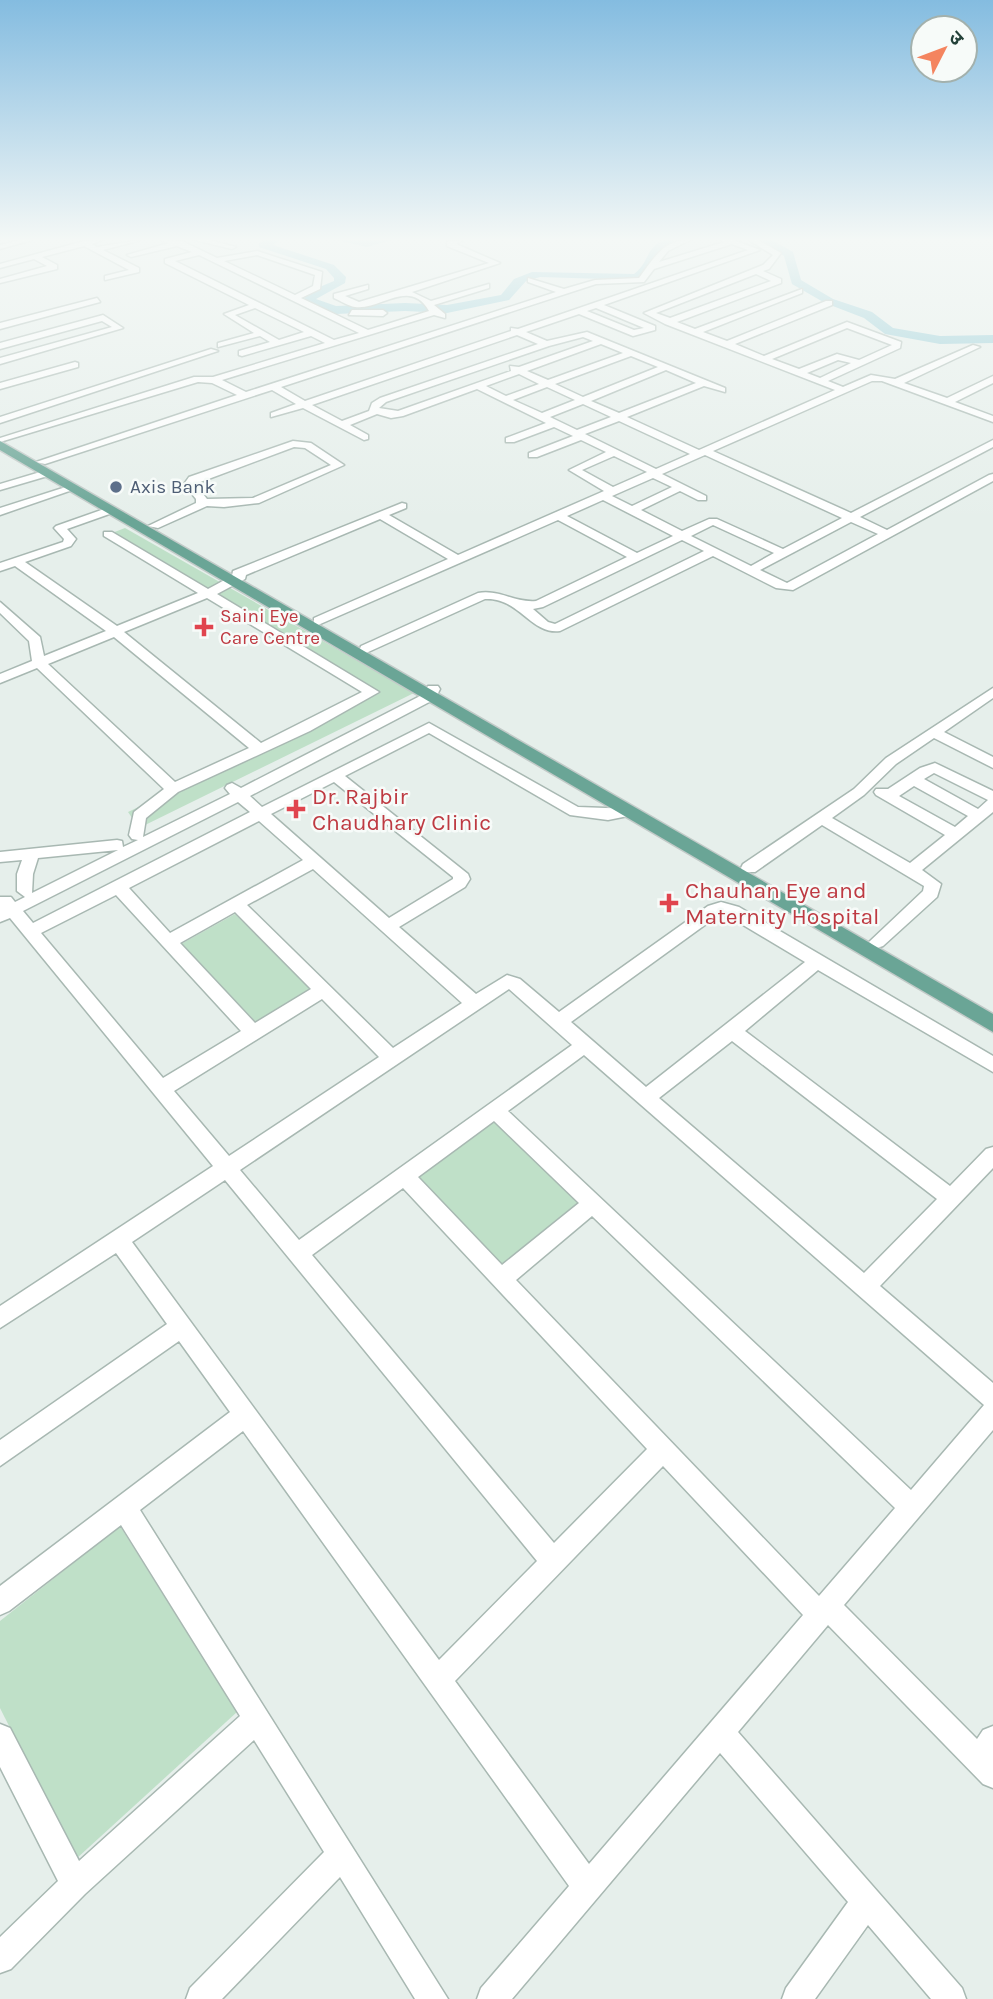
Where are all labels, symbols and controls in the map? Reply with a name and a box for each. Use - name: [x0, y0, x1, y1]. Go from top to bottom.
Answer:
- north arrow: [909, 14, 979, 84]
- text: उ: [944, 27, 968, 50]
- place label: Axis Bank: [130, 476, 216, 498]
- marker: Axis Bank: [108, 479, 124, 495]
- place label: Saini Eye Care Centre: [220, 605, 320, 649]
- marker: Saini Eye Care Centre: [194, 617, 214, 637]
- place label: Dr. Rajbir Chaudhary Clinic: [312, 783, 491, 836]
- marker: Dr. Rajbir Chaudhary Clinic: [286, 799, 306, 819]
- place label: Chauhan Eye and Maternity Hospital: [685, 877, 880, 930]
- marker: Chauhan Eye and Maternity Hospital: [659, 893, 679, 913]

